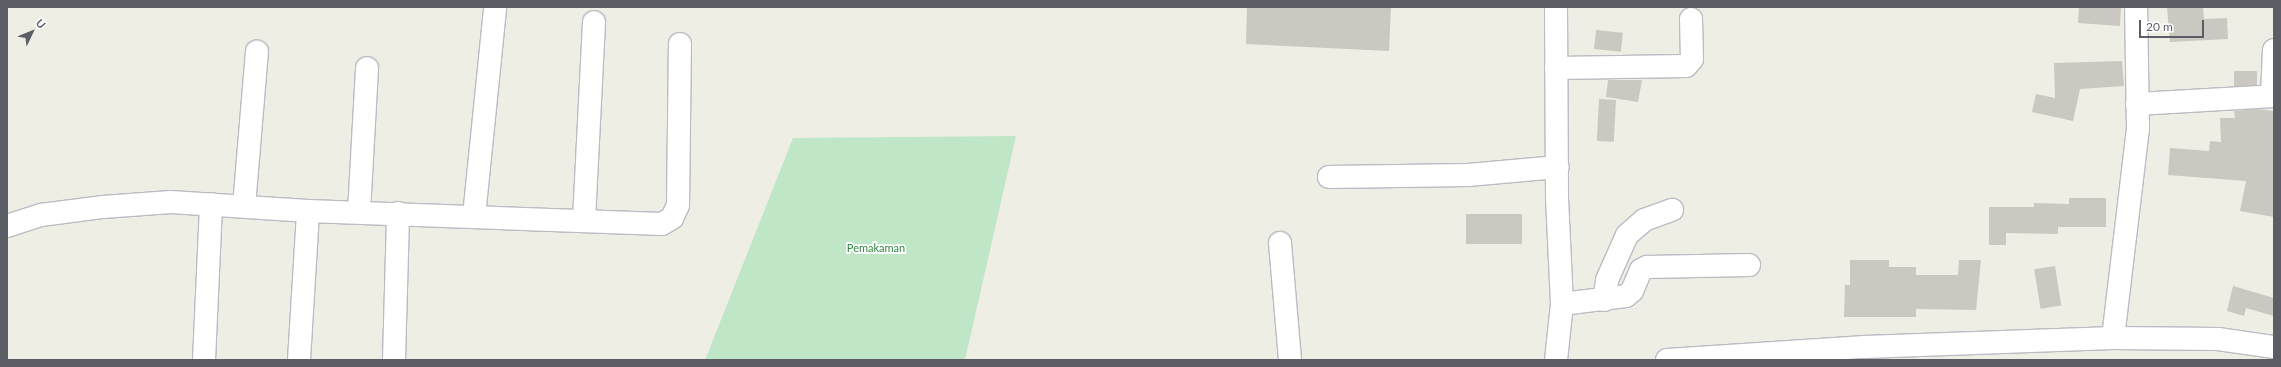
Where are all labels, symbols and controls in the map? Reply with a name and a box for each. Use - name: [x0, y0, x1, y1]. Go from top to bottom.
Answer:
- north arrow: [12, 12, 52, 52]
- scale bar: [2141, 12, 2206, 38]
- text: U: [34, 16, 49, 31]
- text: 20 m: [2146, 19, 2173, 34]
- park label: Pemakaman: [847, 241, 905, 255]

